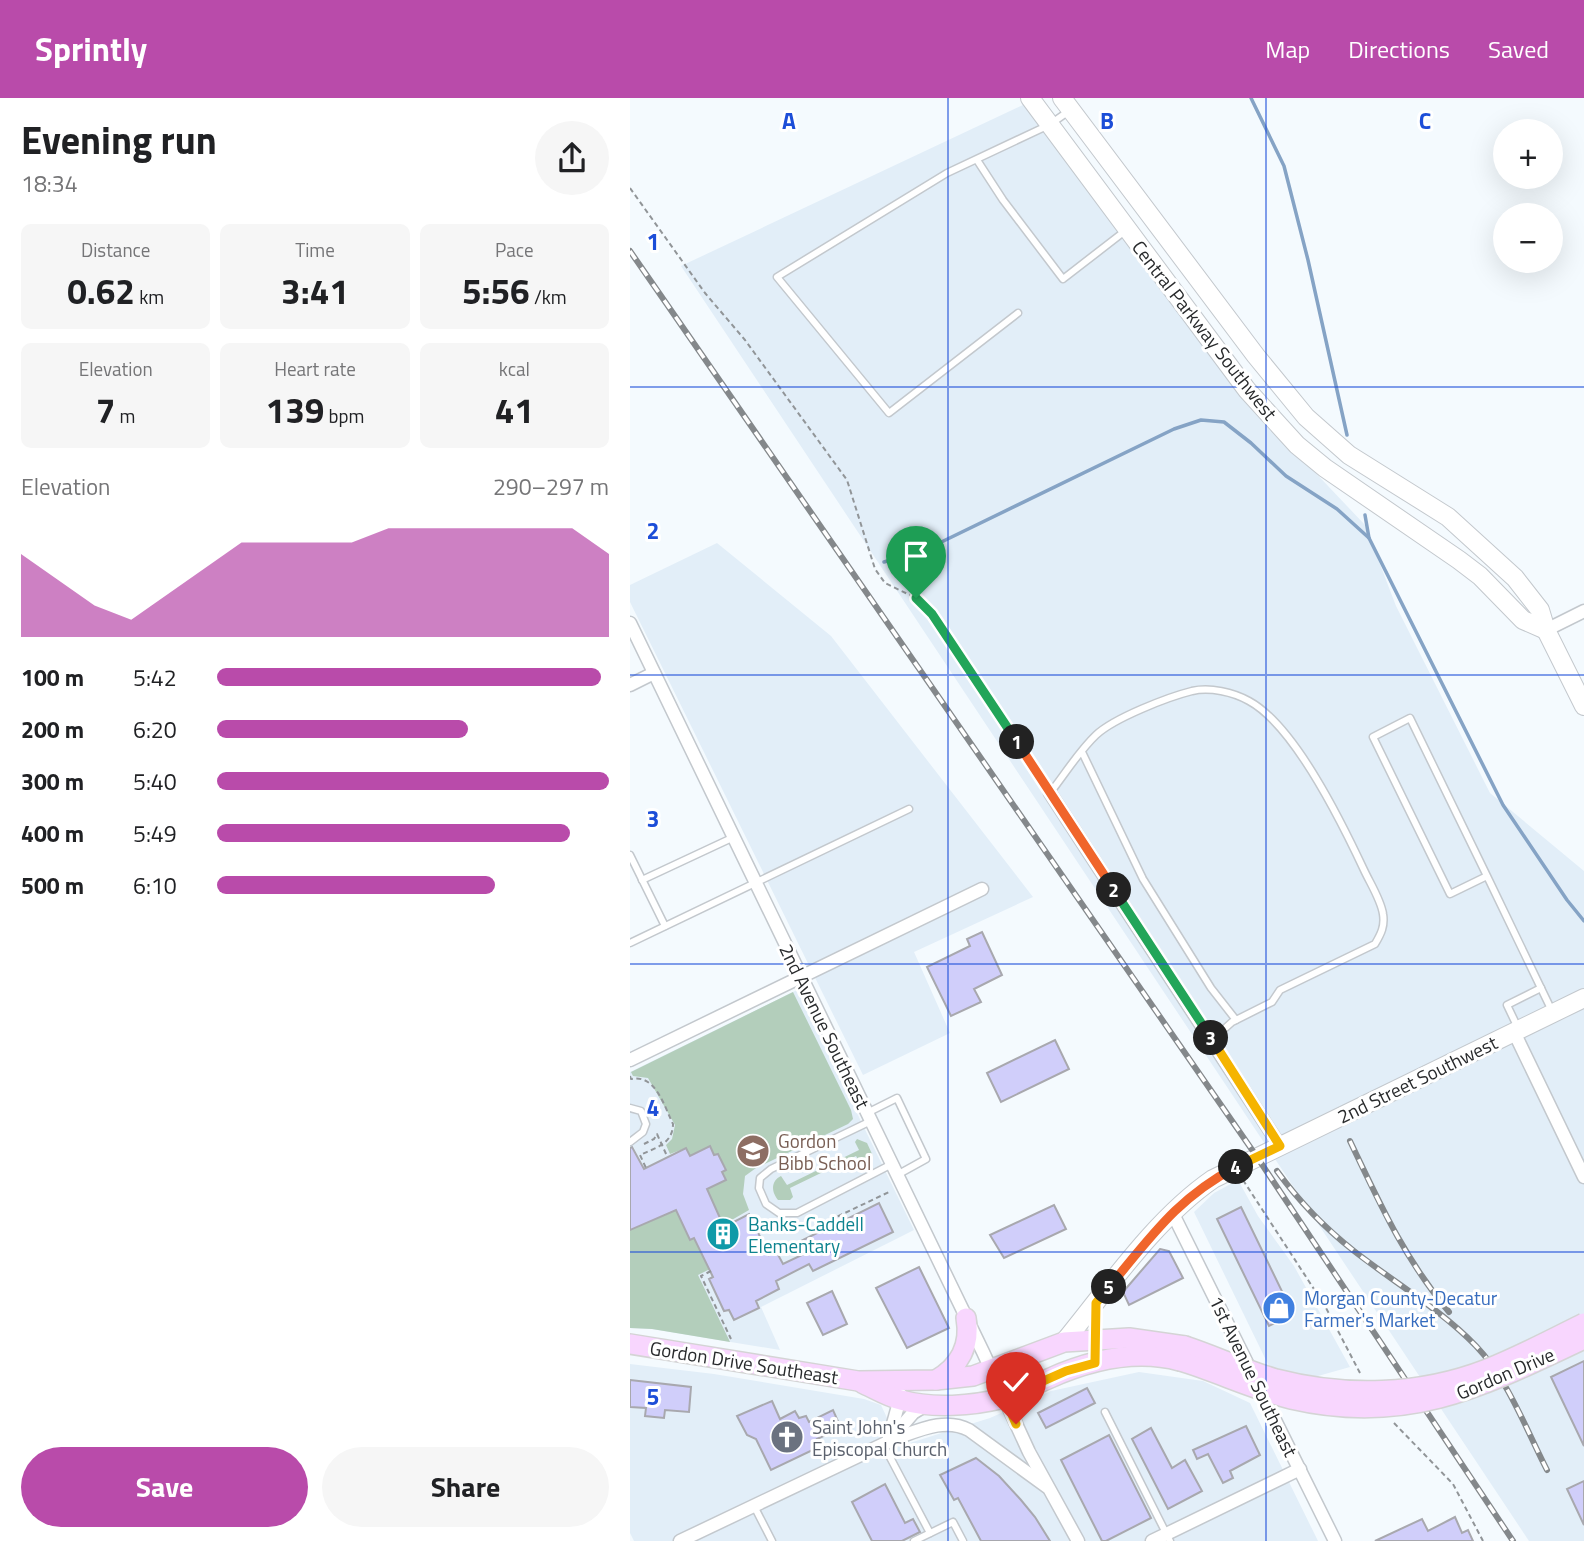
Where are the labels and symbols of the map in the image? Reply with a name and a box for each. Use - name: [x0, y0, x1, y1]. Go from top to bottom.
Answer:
- text: A: [782, 103, 796, 138]
- text: B: [1100, 103, 1114, 138]
- text: C: [1419, 103, 1431, 138]
- text: 1: [647, 224, 659, 259]
- street label: Central Parkway Southwest: [1125, 234, 1285, 426]
- text: 2: [647, 513, 659, 548]
- pin: [886, 526, 946, 598]
- pin: 1: [1000, 724, 1034, 760]
- text: 3: [647, 801, 659, 836]
- pin: 2: [1096, 872, 1132, 908]
- street label: 2nd Avenue Southeast: [772, 938, 878, 1114]
- pin: 3: [1194, 1020, 1228, 1056]
- street label: 2nd Street Southwest: [1332, 1027, 1502, 1130]
- text: 4: [647, 1090, 659, 1125]
- place label: Gordon Bibb School: [778, 1126, 871, 1177]
- school or university icon: Gordon Bibb School: [734, 1132, 772, 1170]
- pin: 4: [1218, 1150, 1254, 1184]
- place label: Banks-Caddell Elementary: [748, 1209, 864, 1260]
- building icon: Banks-Caddell Elementary: [704, 1215, 742, 1253]
- pin: 5: [1092, 1270, 1126, 1304]
- place label: Morgan County-Decatur Farmer's Market: [1304, 1283, 1498, 1334]
- shop icon: Morgan County-Decatur Farmer's Market: [1260, 1289, 1298, 1327]
- street label: 1st Avenue Southeast: [1202, 1291, 1306, 1462]
- street label: Gordon Drive Southeast: [648, 1333, 841, 1391]
- street label: Gordon Drive: [1451, 1339, 1559, 1407]
- pin: [986, 1352, 1046, 1424]
- text: 5: [647, 1379, 659, 1414]
- place label: Saint John's Episcopal Church: [812, 1412, 947, 1463]
- church icon: Saint John's Episcopal Church: [768, 1418, 806, 1456]

